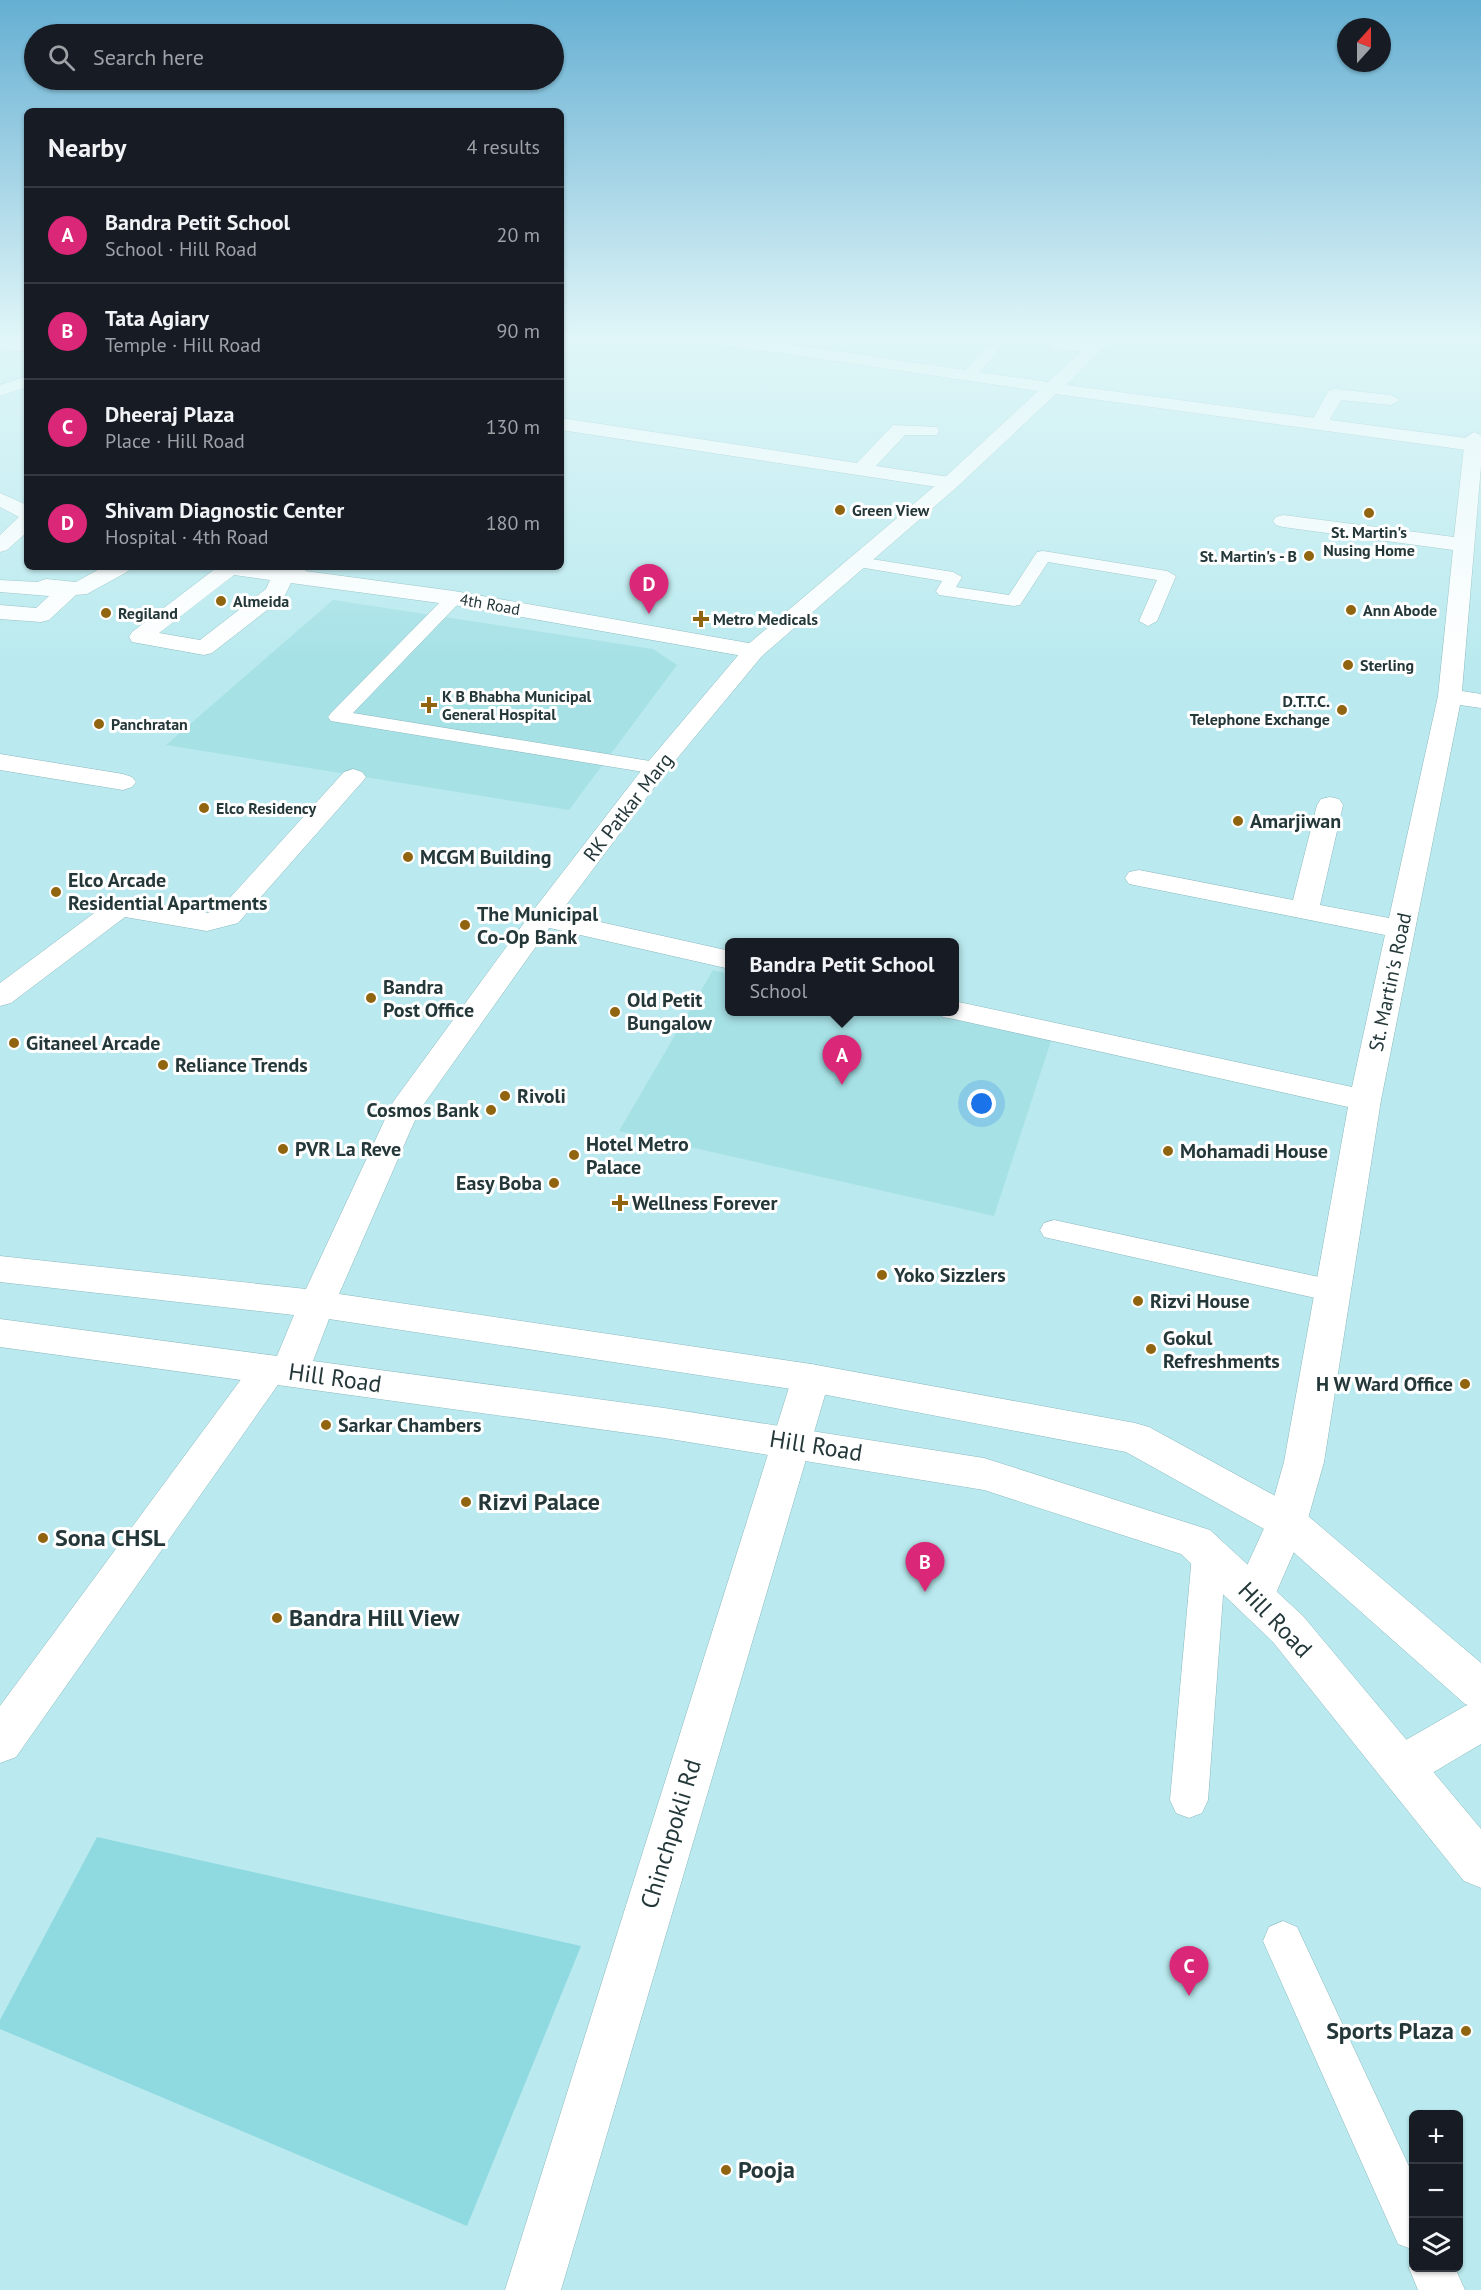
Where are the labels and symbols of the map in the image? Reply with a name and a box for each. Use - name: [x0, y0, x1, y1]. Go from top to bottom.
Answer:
- north arrow: [1337, 18, 1391, 72]
- place label: Green View: [852, 500, 930, 520]
- marker: Green View: [833, 503, 847, 517]
- marker: St. Martin's Nusing Home: [1362, 506, 1376, 520]
- place label: St. Martin's Nusing Home: [1323, 522, 1415, 560]
- place label: St. Martin's - B: [1200, 546, 1297, 566]
- marker: St. Martin's - B: [1302, 549, 1316, 563]
- pin: D: [630, 564, 668, 614]
- street label: 4th Road: [458, 589, 522, 619]
- place label: Almeida: [233, 591, 289, 611]
- marker: Almeida: [214, 594, 228, 608]
- place label: Ann Abode: [1363, 600, 1437, 620]
- place label: Regiland: [118, 603, 178, 623]
- marker: Ann Abode: [1344, 603, 1358, 617]
- marker: Regiland: [99, 606, 113, 620]
- place label: Metro Medicals: [713, 609, 818, 629]
- marker: Metro Medicals: [694, 612, 708, 626]
- place label: Sterling: [1360, 655, 1414, 675]
- marker: Sterling: [1341, 658, 1355, 672]
- place label: K B Bhabha Municipal General Hospital: [442, 686, 592, 724]
- place label: D.T.T.C. Telephone Exchange: [1190, 691, 1330, 729]
- marker: K B Bhabha Municipal General Hospital: [420, 696, 438, 714]
- marker: D.T.T.C. Telephone Exchange: [1335, 703, 1349, 717]
- place label: Panchratan: [111, 714, 188, 734]
- marker: Panchratan: [92, 717, 106, 731]
- street label: RK Patkar Marg: [577, 747, 679, 867]
- place label: Elco Residency: [216, 798, 317, 818]
- marker: Elco Residency: [197, 801, 211, 815]
- place label: Amarjiwan: [1250, 808, 1341, 834]
- marker: Amarjiwan: [1231, 814, 1245, 828]
- place label: MCGM Building: [420, 844, 551, 870]
- marker: MCGM Building: [401, 850, 415, 864]
- place label: Elco Arcade Residential Apartments: [68, 867, 267, 916]
- marker: Elco Arcade Residential Apartments: [49, 885, 63, 899]
- place label: The Municipal Co-Op Bank: [477, 901, 598, 950]
- street label: St. Martin's Road: [1363, 910, 1417, 1054]
- marker: The Municipal Co-Op Bank: [458, 918, 472, 932]
- place label: Bandra Post Office: [383, 974, 474, 1023]
- place label: Old Petit Bungalow: [627, 987, 713, 1036]
- marker: Bandra Post Office: [364, 991, 378, 1005]
- marker: Old Petit Bungalow: [608, 1005, 622, 1019]
- place label: Gitaneel Arcade: [26, 1030, 160, 1056]
- marker: Gitaneel Arcade: [7, 1036, 21, 1050]
- pin: A: [822, 1036, 862, 1085]
- place label: Reliance Trends: [175, 1052, 308, 1078]
- marker: Reliance Trends: [156, 1058, 170, 1072]
- place label: Rivoli: [517, 1083, 566, 1109]
- marker: Rivoli: [498, 1089, 512, 1103]
- your location: [967, 1089, 996, 1118]
- place label: Cosmos Bank: [367, 1097, 479, 1123]
- marker: Cosmos Bank: [484, 1103, 498, 1117]
- place label: Hotel Metro Palace: [586, 1131, 689, 1180]
- place label: PVR La Reve: [295, 1136, 401, 1162]
- place label: Mohamadi House: [1180, 1138, 1328, 1164]
- marker: PVR La Reve: [276, 1142, 290, 1156]
- marker: Mohamadi House: [1161, 1144, 1175, 1158]
- marker: Hotel Metro Palace: [567, 1148, 581, 1162]
- place label: Easy Boba: [456, 1170, 542, 1196]
- marker: Easy Boba: [547, 1176, 561, 1190]
- place label: Wellness Forever: [632, 1190, 777, 1216]
- marker: Wellness Forever: [613, 1196, 627, 1210]
- place label: Yoko Sizzlers: [893, 1262, 1006, 1288]
- marker: Yoko Sizzlers: [875, 1268, 889, 1282]
- place label: Rizvi House: [1150, 1288, 1250, 1314]
- marker: Rizvi House: [1131, 1294, 1145, 1308]
- place label: Gokul Refreshments: [1163, 1325, 1280, 1374]
- marker: Gokul Refreshments: [1144, 1342, 1158, 1356]
- street label: Hill Road: [286, 1356, 384, 1399]
- place label: H W Ward Office: [1316, 1371, 1453, 1397]
- marker: H W Ward Office: [1458, 1377, 1472, 1391]
- place label: Sarkar Chambers: [338, 1412, 482, 1438]
- marker: Sarkar Chambers: [319, 1418, 333, 1432]
- street label: Hill Road: [767, 1423, 865, 1468]
- place label: Rizvi Palace: [478, 1486, 600, 1517]
- marker: Rizvi Palace: [459, 1495, 473, 1509]
- place label: Sona CHSL: [55, 1522, 166, 1553]
- marker: Sona CHSL: [36, 1531, 50, 1545]
- pin: B: [906, 1542, 944, 1592]
- street label: Hill Road: [1232, 1575, 1319, 1664]
- place label: Bandra Hill View: [289, 1602, 460, 1633]
- marker: Bandra Hill View: [270, 1611, 284, 1625]
- street label: Chinchpokli Rd: [633, 1755, 708, 1912]
- pin: C: [1170, 1946, 1208, 1996]
- place label: Sports Plaza: [1326, 2015, 1454, 2046]
- marker: Sports Plaza: [1459, 2024, 1473, 2038]
- place label: Pooja: [738, 2154, 795, 2185]
- marker: Pooja: [719, 2163, 733, 2177]

